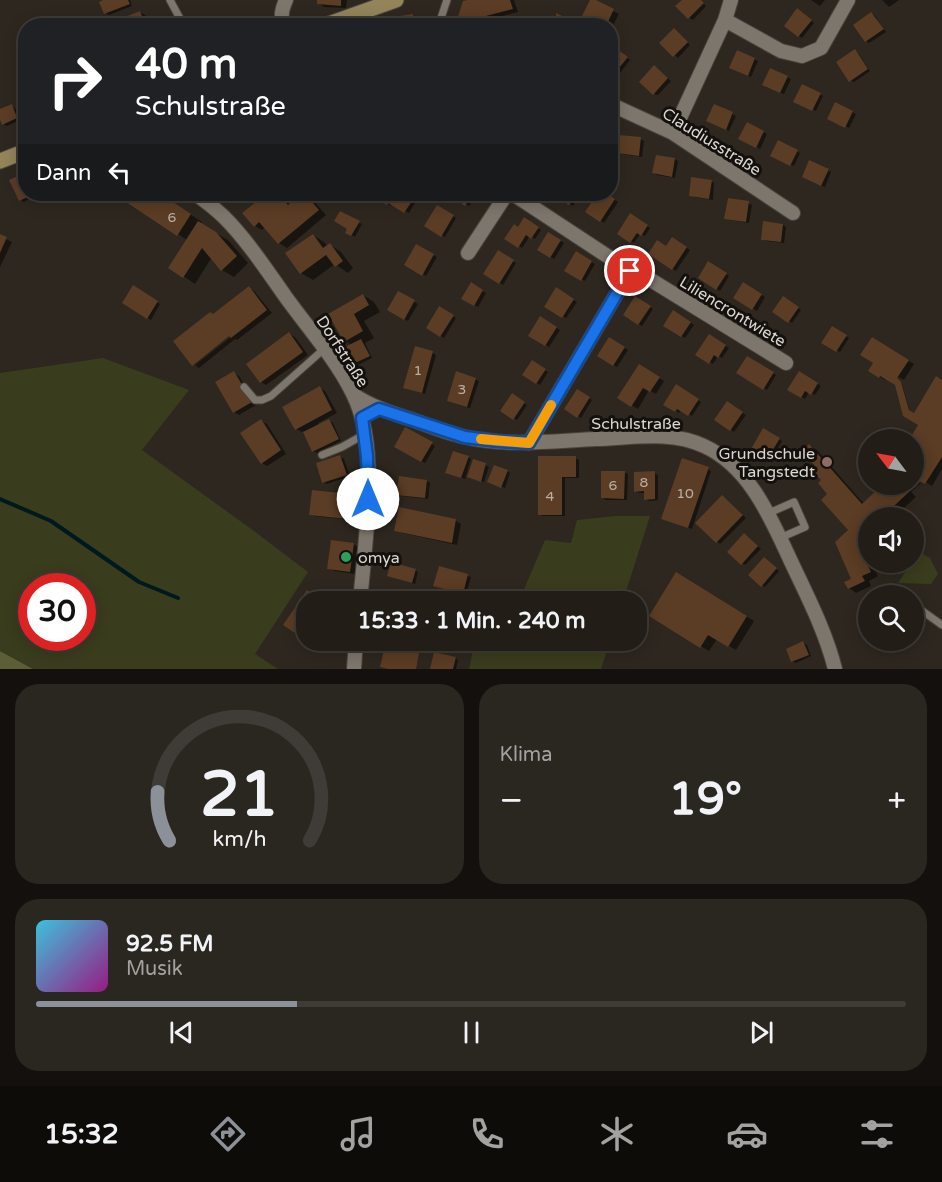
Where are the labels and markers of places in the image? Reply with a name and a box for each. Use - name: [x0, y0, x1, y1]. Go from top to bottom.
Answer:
- pin: [604, 245, 655, 296]
- place label: Grundschule Tangstedt: [719, 444, 815, 482]
- marker: Grundschule Tangstedt: [820, 455, 834, 469]
- place label: omya: [358, 548, 400, 568]
- marker: omya: [339, 550, 353, 564]

